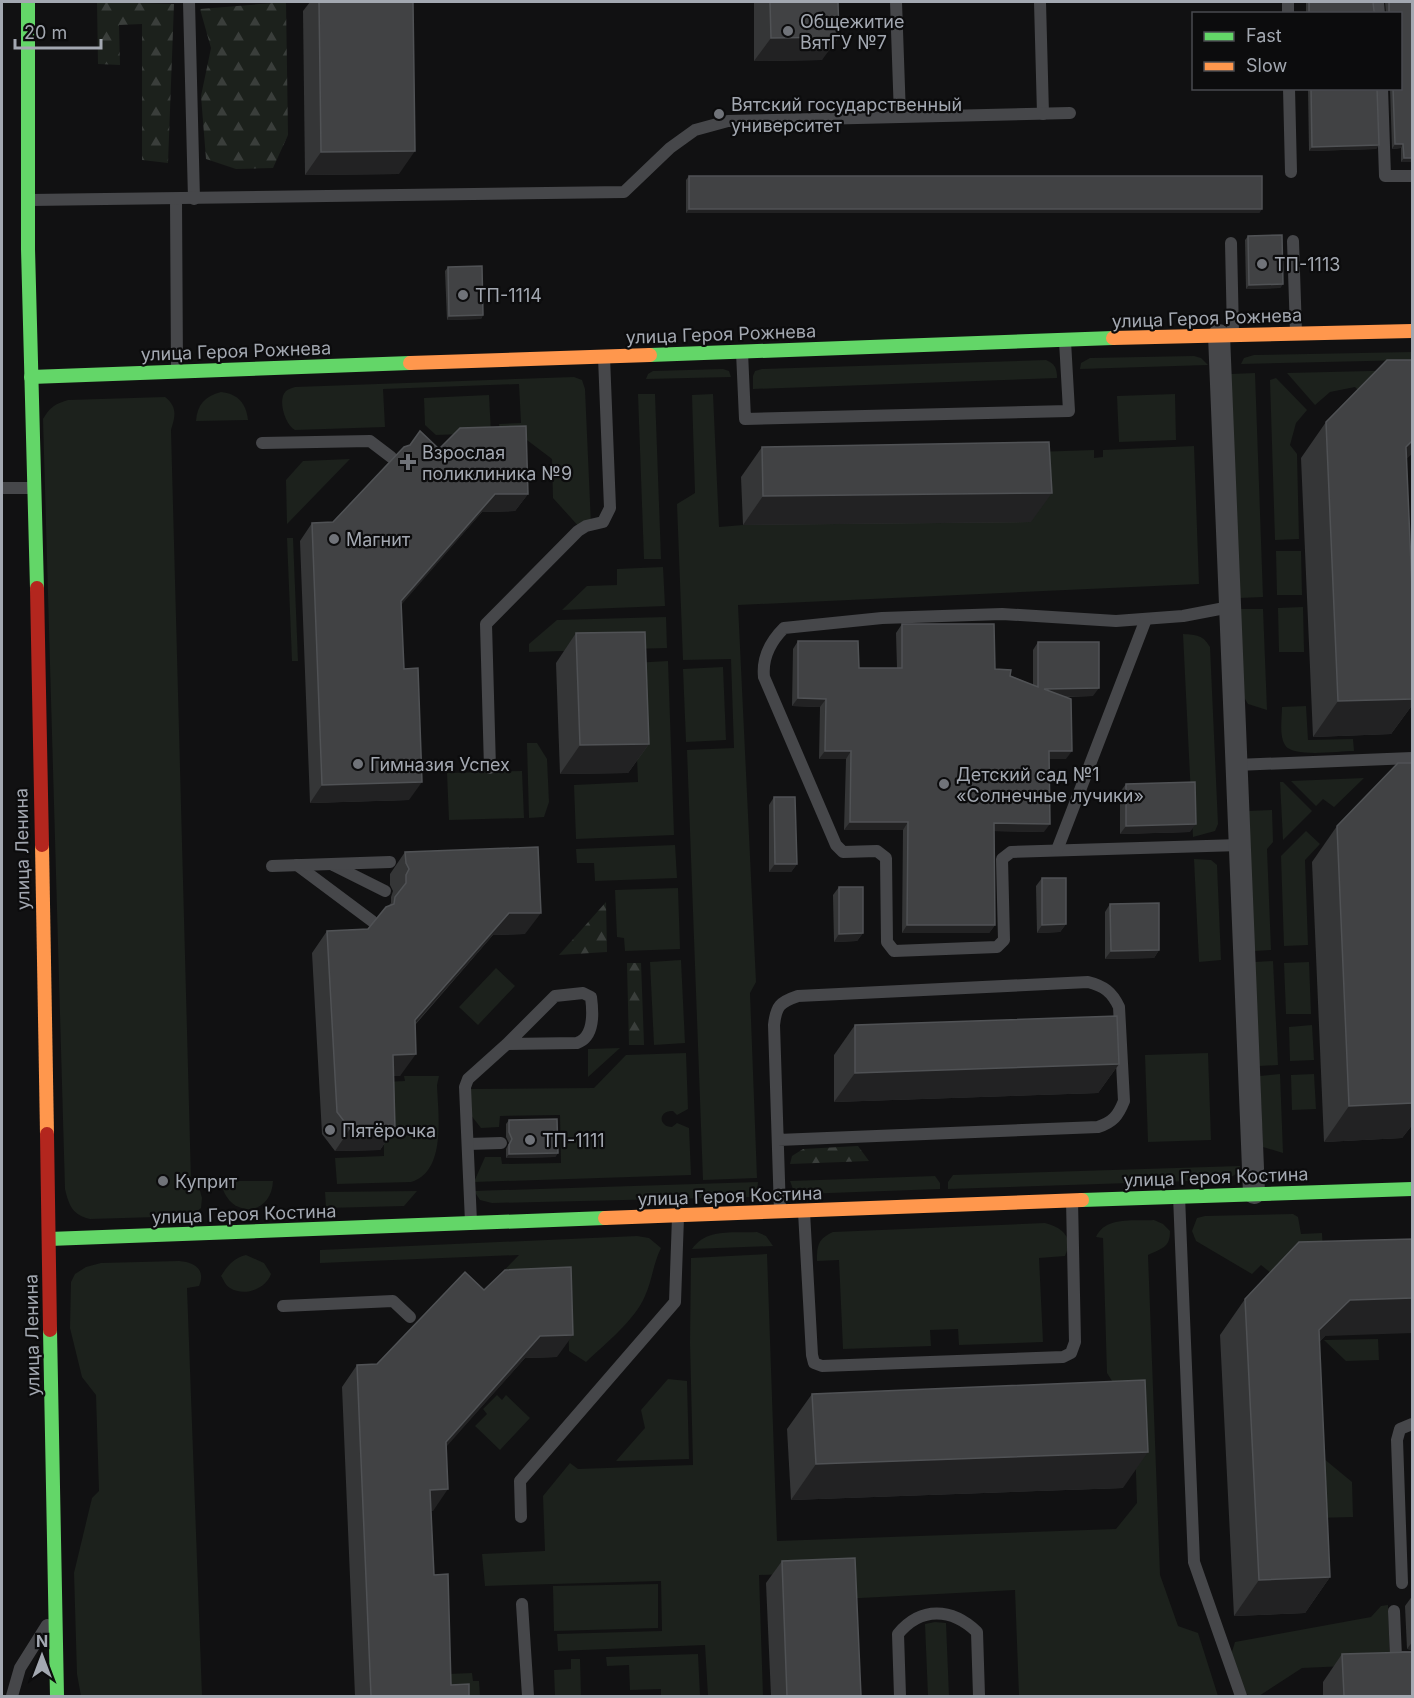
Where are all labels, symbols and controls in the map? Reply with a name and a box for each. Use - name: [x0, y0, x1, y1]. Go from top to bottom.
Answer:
- place label: Общежитие ВятГУ №7: [800, 11, 904, 53]
- scale bar: [15, 12, 100, 50]
- legend: [1192, 12, 1402, 90]
- text: 20 m: [24, 22, 67, 43]
- marker: Общежитие ВятГУ №7: [781, 24, 795, 38]
- text: Fast: [1246, 25, 1282, 46]
- text: Slow: [1246, 55, 1287, 76]
- place label: Вятский государственный университет: [731, 94, 962, 136]
- marker: Вятский государственный университет: [712, 107, 726, 121]
- place label: ТП-1113: [1274, 254, 1340, 275]
- marker: ТП-1113: [1255, 257, 1269, 271]
- place label: ТП-1114: [475, 285, 542, 306]
- marker: ТП-1114: [456, 288, 470, 302]
- street label: улица Героя Рожнева: [1112, 304, 1302, 332]
- street label: улица Героя Рожнева: [626, 320, 816, 348]
- street label: улица Героя Рожнева: [141, 337, 331, 365]
- place label: Взрослая поликлиника №9: [422, 442, 572, 484]
- marker: Взрослая поликлиника №9: [399, 453, 417, 471]
- place label: Магнит: [346, 529, 411, 550]
- marker: Магнит: [327, 532, 341, 546]
- place label: Гимназия Успех: [370, 754, 510, 775]
- marker: Гимназия Успех: [351, 757, 365, 771]
- place label: Детский сад №1 «Солнечные лучики»: [956, 764, 1144, 806]
- marker: Детский сад №1 «Солнечные лучики»: [937, 777, 951, 791]
- street label: улица Ленина: [10, 788, 34, 910]
- place label: Пятёрочка: [342, 1120, 436, 1141]
- marker: Пятёрочка: [323, 1123, 337, 1137]
- place label: ТП-1111: [542, 1130, 605, 1151]
- marker: ТП-1111: [523, 1133, 537, 1147]
- street label: улица Героя Костина: [1123, 1163, 1309, 1191]
- place label: Куприт: [175, 1171, 238, 1192]
- marker: Куприт: [156, 1174, 170, 1188]
- street label: улица Героя Костина: [637, 1182, 823, 1210]
- street label: улица Героя Костина: [151, 1200, 337, 1228]
- street label: улица Ленина: [20, 1274, 44, 1396]
- north arrow: [12, 1626, 72, 1686]
- text: N: [36, 1631, 48, 1651]

